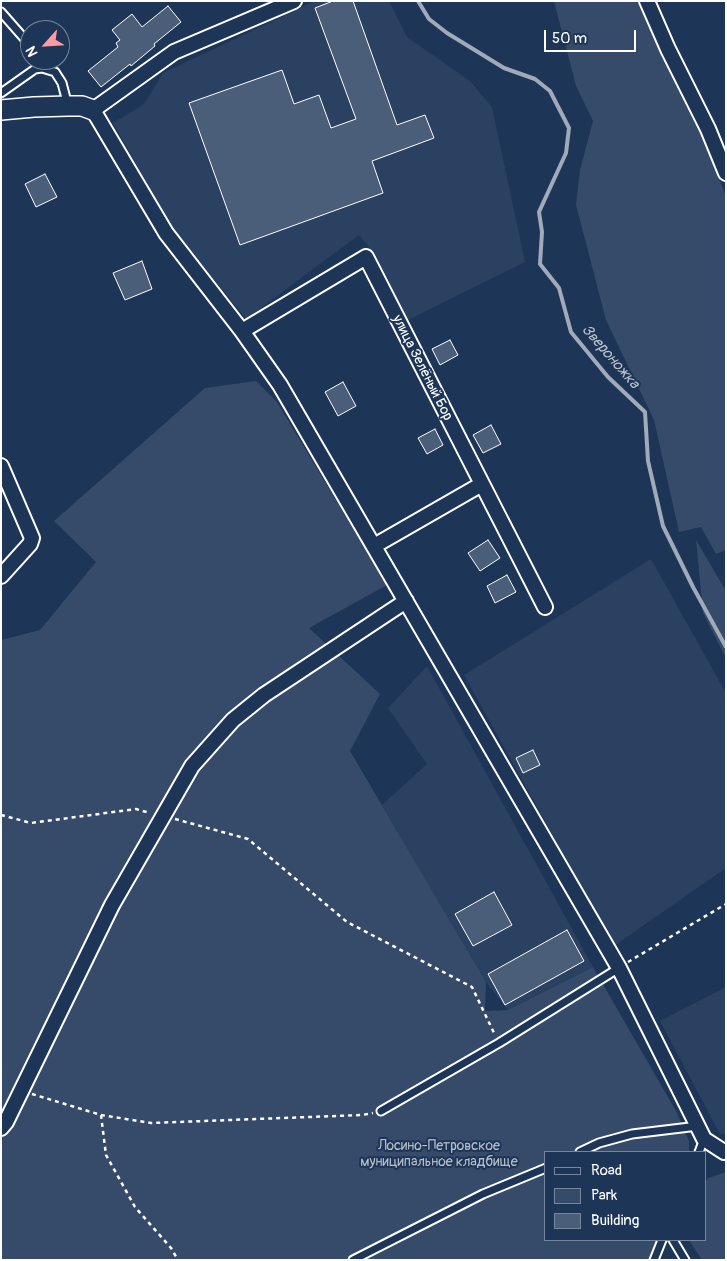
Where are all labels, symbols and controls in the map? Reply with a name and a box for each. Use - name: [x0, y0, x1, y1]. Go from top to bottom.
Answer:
- north arrow: [20, 20, 70, 70]
- scale bar: [547, 20, 640, 52]
- text: 50 m: [552, 29, 587, 48]
- text: N: [22, 43, 42, 59]
- street label: улица Зелёный Бор: [388, 312, 456, 424]
- water label: Звероножка: [577, 321, 643, 393]
- park label: Лосино-Петровское муниципальное кладбище: [360, 1138, 518, 1170]
- legend: [544, 1151, 707, 1241]
- text: Road: [591, 1161, 622, 1180]
- text: Park: [591, 1186, 617, 1205]
- text: Building: [591, 1211, 639, 1230]

